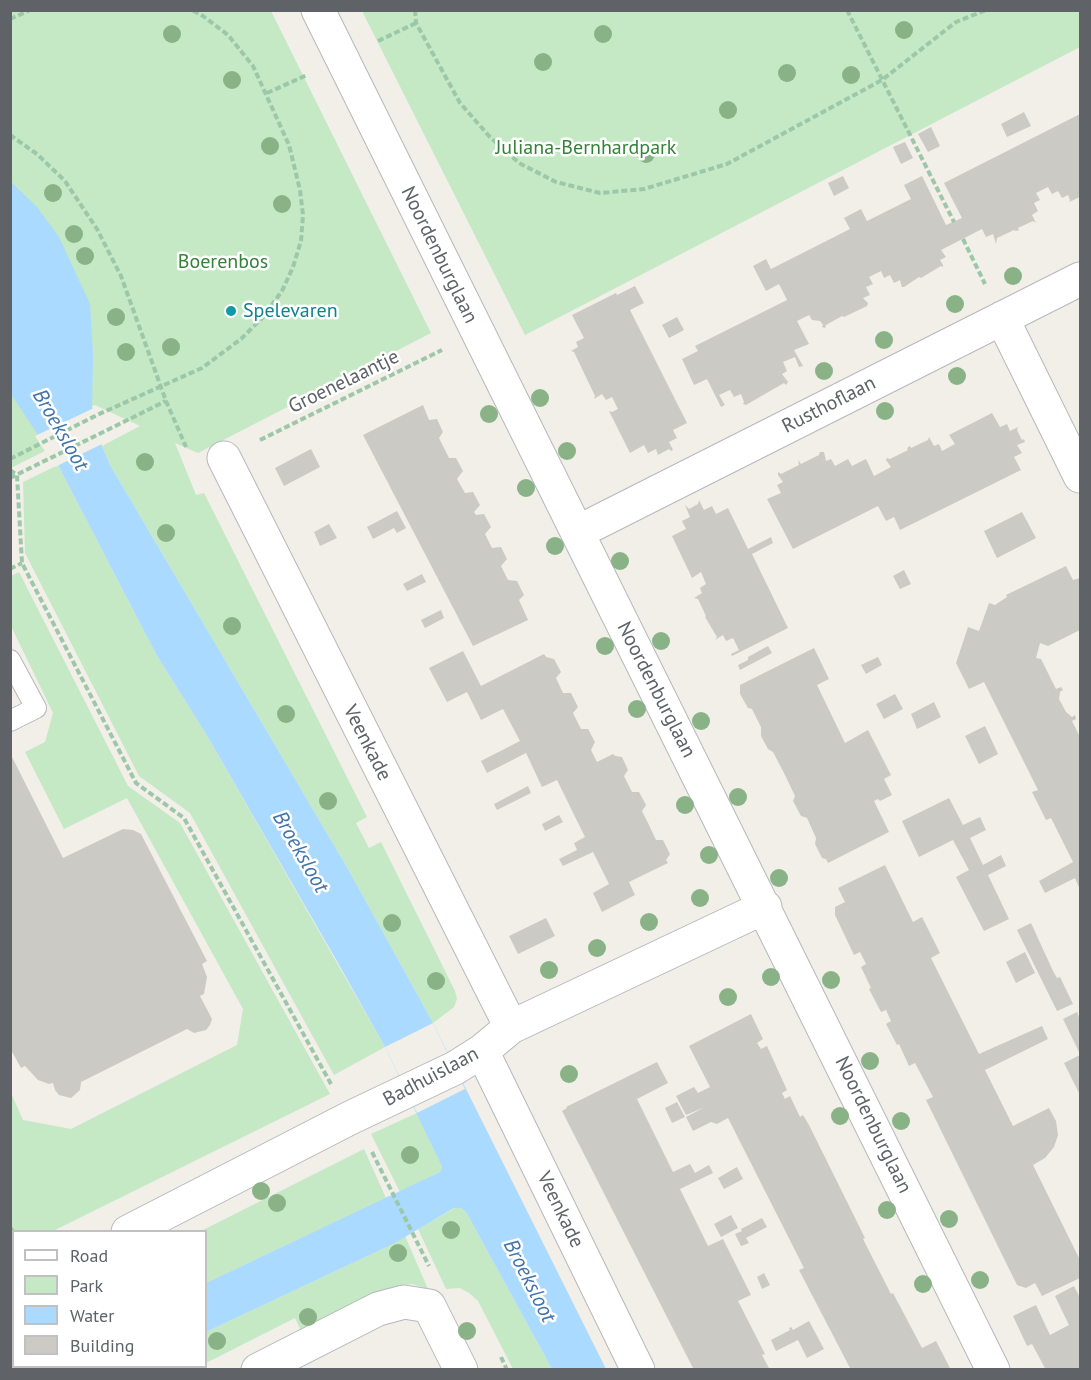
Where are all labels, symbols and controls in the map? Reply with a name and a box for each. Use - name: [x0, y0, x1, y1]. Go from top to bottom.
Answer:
- park label: Juliana-Bernhardpark: [496, 136, 676, 160]
- street label: Noordenburglaan: [395, 183, 483, 327]
- park label: Boerenbos: [178, 250, 268, 274]
- place label: Spelevaren: [243, 299, 338, 323]
- marker: Spelevaren: [224, 304, 238, 318]
- street label: Groenelaantje: [285, 345, 403, 419]
- street label: Rusthoflaan: [778, 371, 880, 439]
- water label: Broeksloot: [27, 385, 93, 475]
- street label: Noordenburglaan: [611, 618, 701, 762]
- street label: Veenkade: [338, 701, 396, 785]
- water label: Broeksloot: [267, 807, 333, 897]
- street label: Badhuislaan: [379, 1042, 483, 1112]
- street label: Noordenburglaan: [829, 1053, 917, 1197]
- street label: Veenkade: [531, 1168, 589, 1252]
- legend: [12, 1230, 207, 1368]
- water label: Broeksloot: [497, 1235, 561, 1327]
- text: Road: [70, 1244, 108, 1267]
- text: Park: [70, 1274, 103, 1297]
- text: Water: [70, 1304, 114, 1327]
- text: Building: [70, 1334, 134, 1357]

